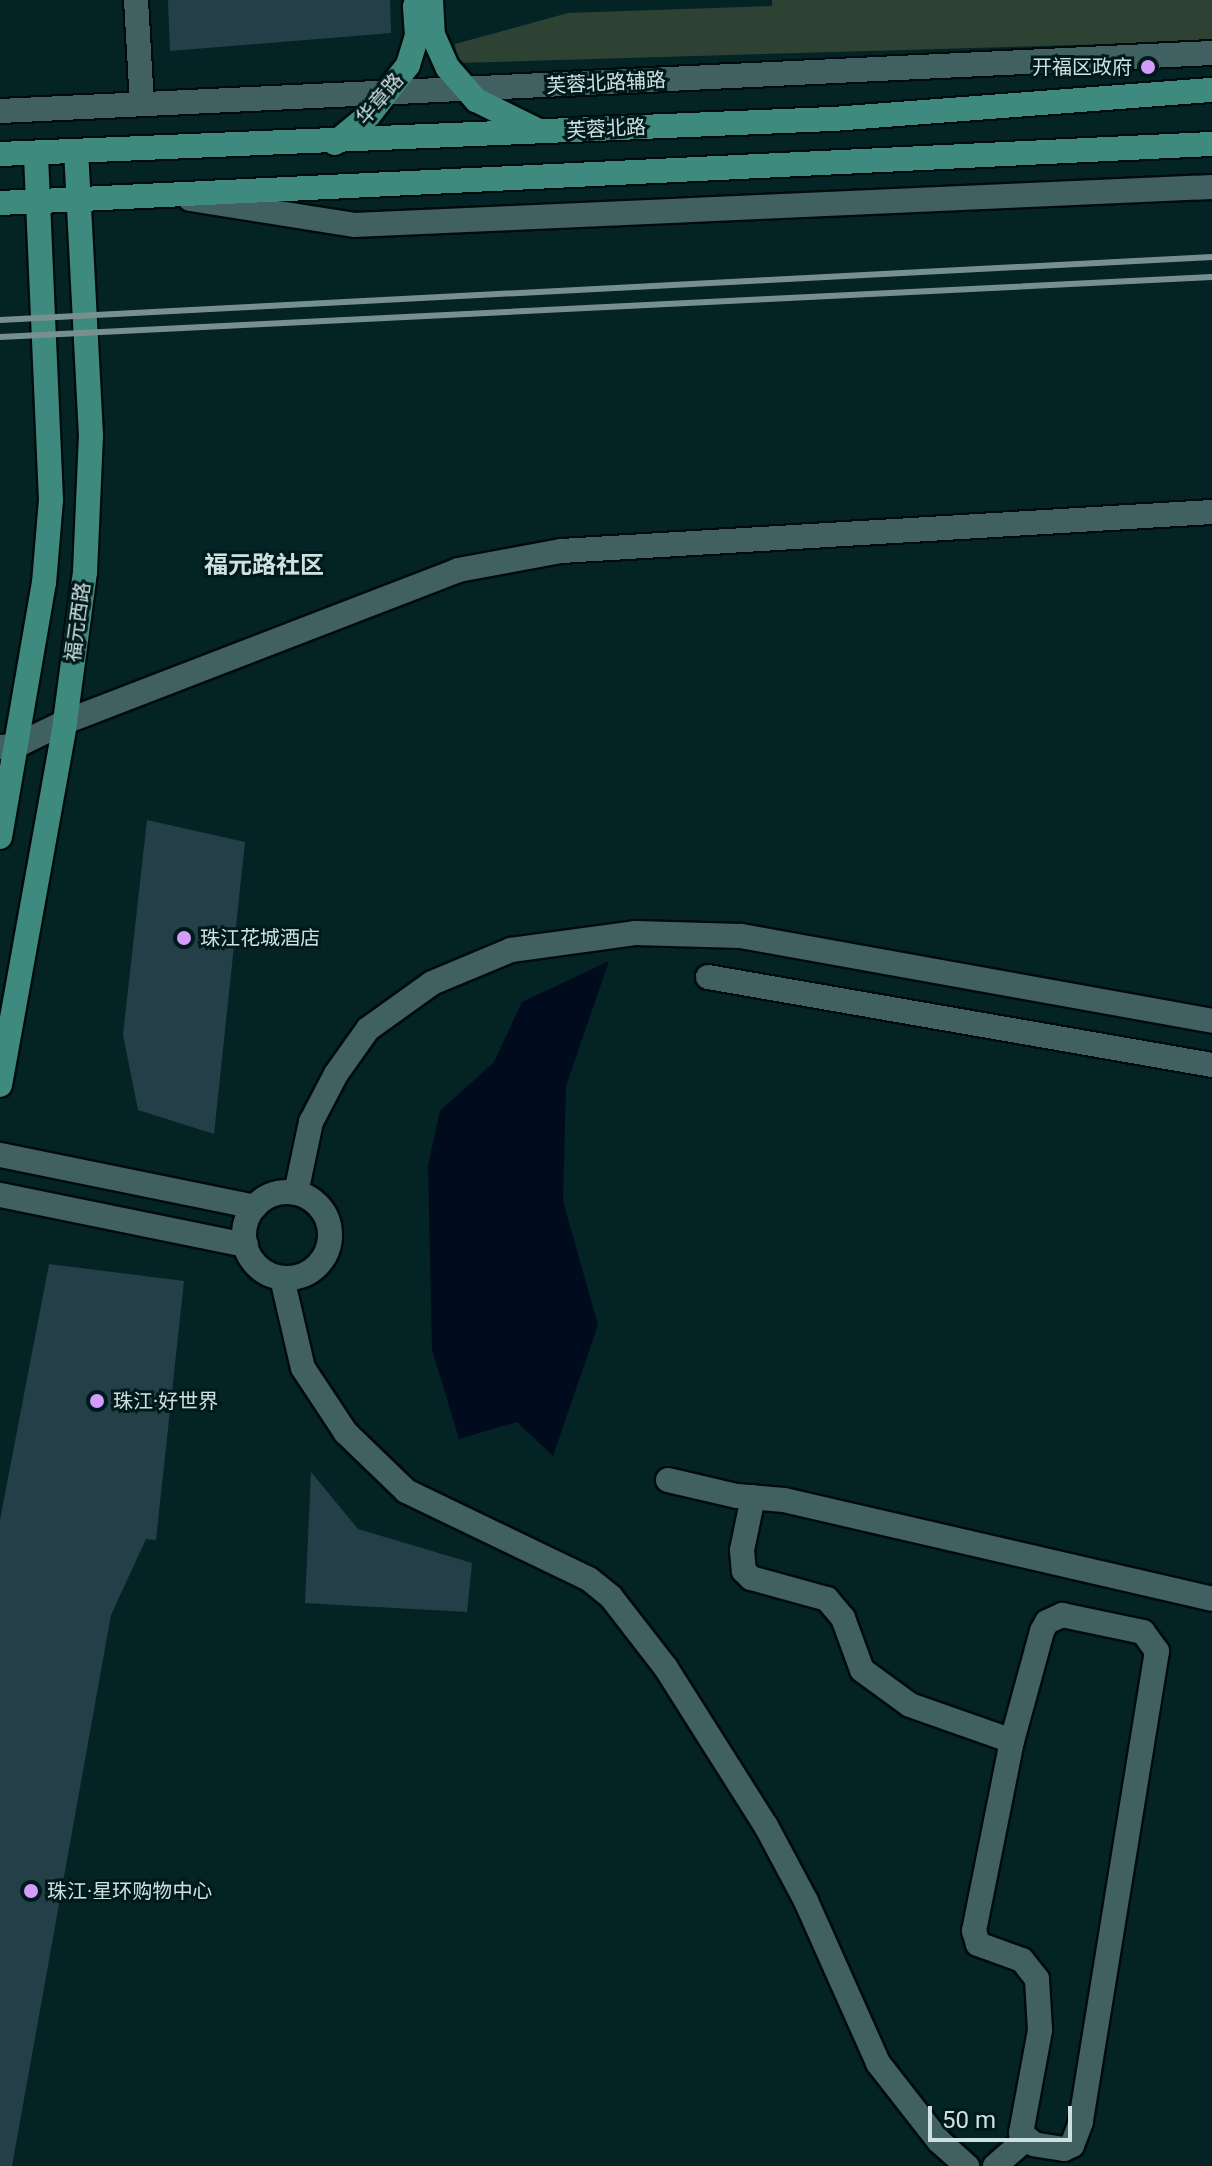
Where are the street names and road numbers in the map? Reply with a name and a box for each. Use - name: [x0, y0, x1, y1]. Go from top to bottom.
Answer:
- street label: 华章路: [351, 68, 409, 130]
- street label: 芙蓉北路辅路: [545, 68, 667, 98]
- street label: 芙蓉北路: [565, 115, 647, 143]
- street label: 福元西路: [61, 581, 95, 663]

